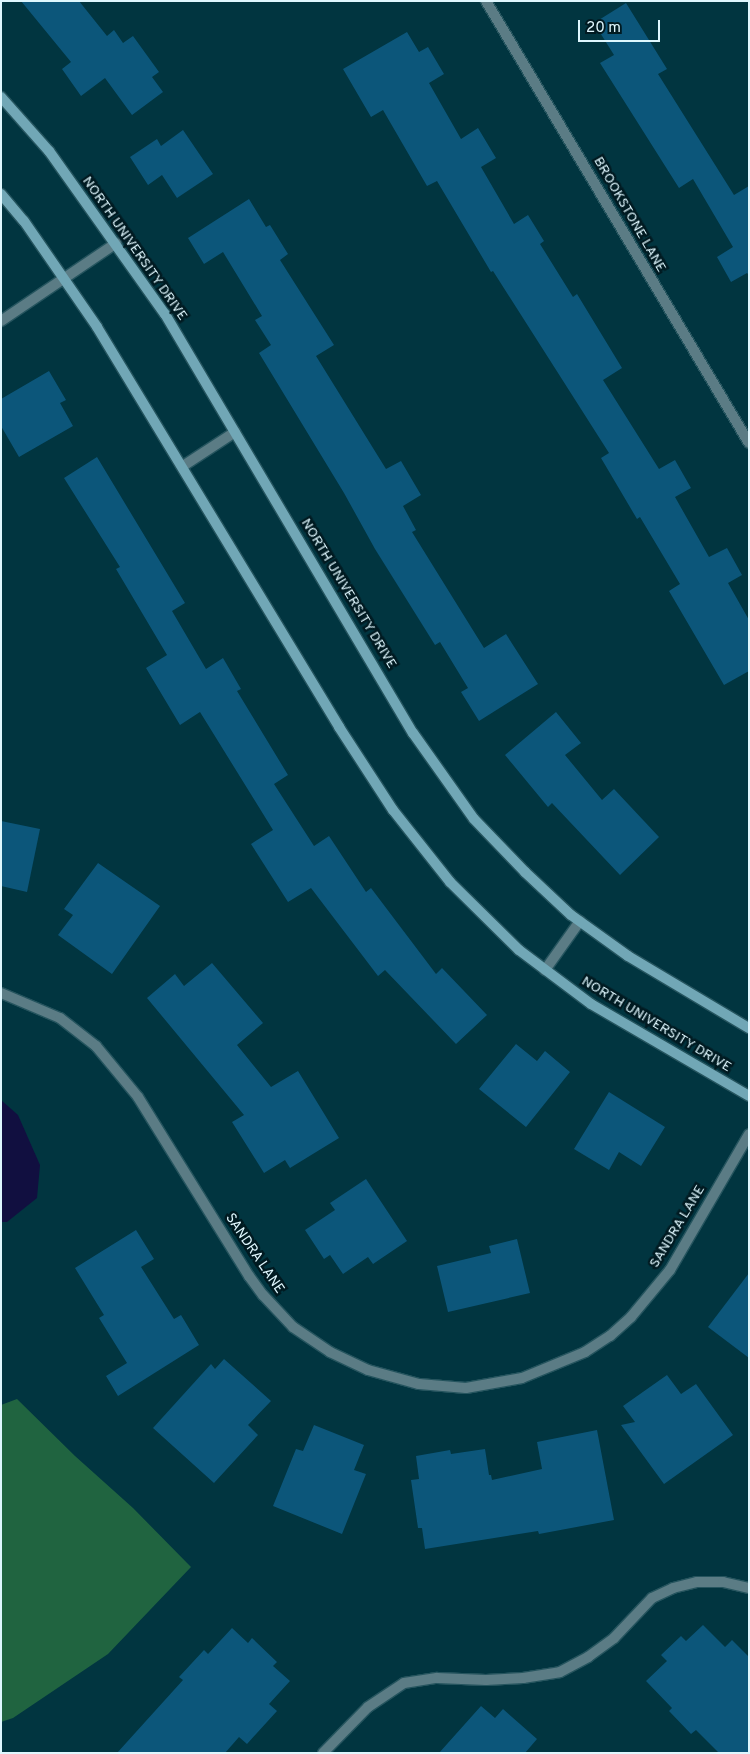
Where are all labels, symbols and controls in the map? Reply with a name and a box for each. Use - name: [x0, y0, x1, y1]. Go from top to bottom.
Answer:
- scale bar: [580, 10, 662, 42]
- text: 20 m: [586, 19, 621, 38]
- street label: BROOKSTONE LANE: [589, 154, 669, 276]
- street label: NORTH UNIVERSITY DRIVE: [78, 174, 190, 324]
- street label: NORTH UNIVERSITY DRIVE: [296, 516, 400, 672]
- street label: NORTH UNIVERSITY DRIVE: [578, 973, 734, 1077]
- street label: SANDRA LANE: [647, 1182, 709, 1272]
- street label: SANDRA LANE: [221, 1210, 287, 1298]

